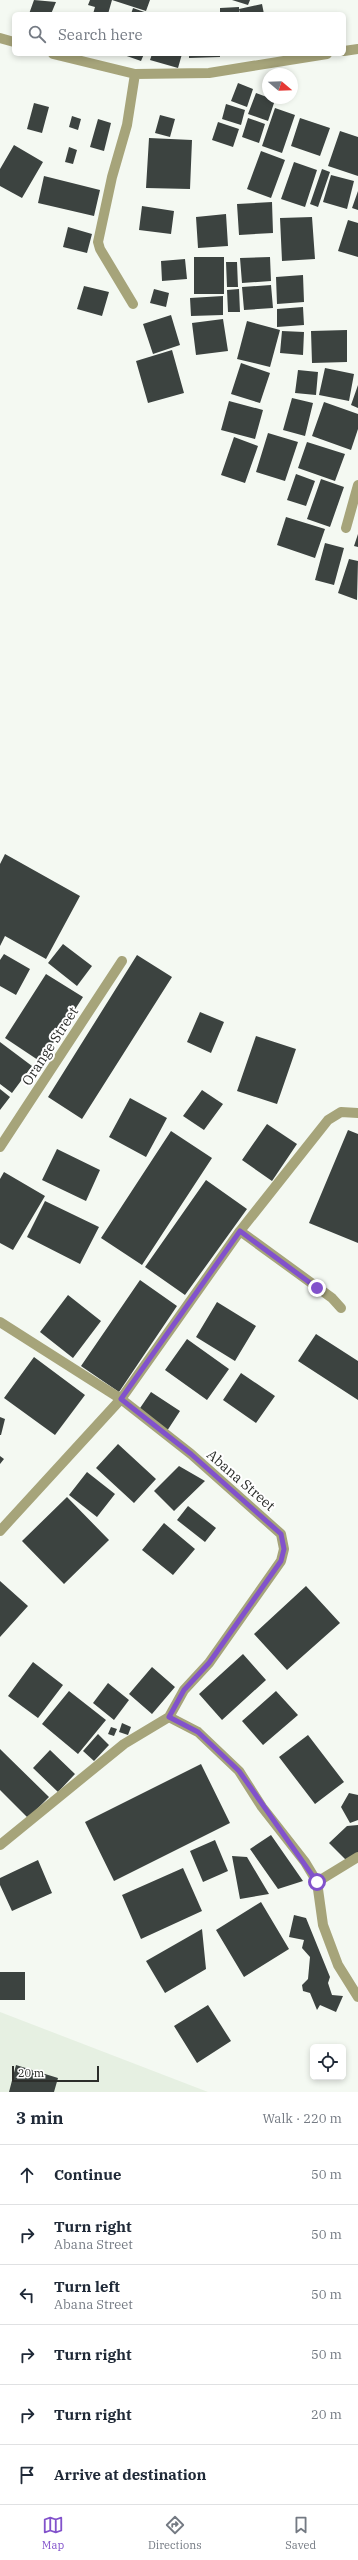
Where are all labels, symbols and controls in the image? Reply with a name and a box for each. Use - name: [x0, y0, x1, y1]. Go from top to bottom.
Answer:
- search box: [12, 12, 346, 56]
- icon: search: [26, 23, 48, 45]
- text: Search here: [58, 25, 143, 44]
- north arrow: [262, 68, 298, 104]
- street label: Orange Street: [18, 1003, 82, 1089]
- route end: [308, 1279, 326, 1297]
- street label: Abana Street: [203, 1445, 279, 1515]
- route start: [308, 1873, 326, 1891]
- map controls: [310, 2044, 346, 2080]
- button: locate: [310, 2044, 346, 2080]
- scale bar: [12, 2064, 99, 2083]
- text: 20 m: [18, 2066, 44, 2080]
- text: 3 min: [16, 2107, 64, 2129]
- text: Walk · 220 m: [263, 2110, 342, 2127]
- icon: ahead: [16, 2164, 38, 2186]
- text: Continue: [54, 2165, 121, 2184]
- text: 50 m: [311, 2166, 342, 2183]
- text: Turn right: [54, 2217, 132, 2236]
- icon: right: [16, 2224, 38, 2246]
- text: 50 m: [311, 2226, 342, 2243]
- text: Abana Street: [54, 2236, 133, 2253]
- text: Turn left: [54, 2277, 120, 2296]
- icon: left: [16, 2284, 38, 2306]
- text: 50 m: [311, 2286, 342, 2303]
- text: Abana Street: [54, 2296, 133, 2313]
- icon: right: [16, 2344, 38, 2366]
- text: Turn right: [54, 2345, 132, 2364]
- text: 50 m: [311, 2346, 342, 2363]
- icon: right: [16, 2404, 38, 2426]
- text: Turn right: [54, 2405, 132, 2424]
- text: 20 m: [311, 2406, 342, 2423]
- icon: arrive: [16, 2464, 38, 2486]
- text: Arrive at destination: [54, 2465, 206, 2484]
- tab: Map: [42, 2514, 64, 2552]
- tab: Directions: [148, 2514, 202, 2552]
- tab: Saved: [285, 2514, 316, 2552]

